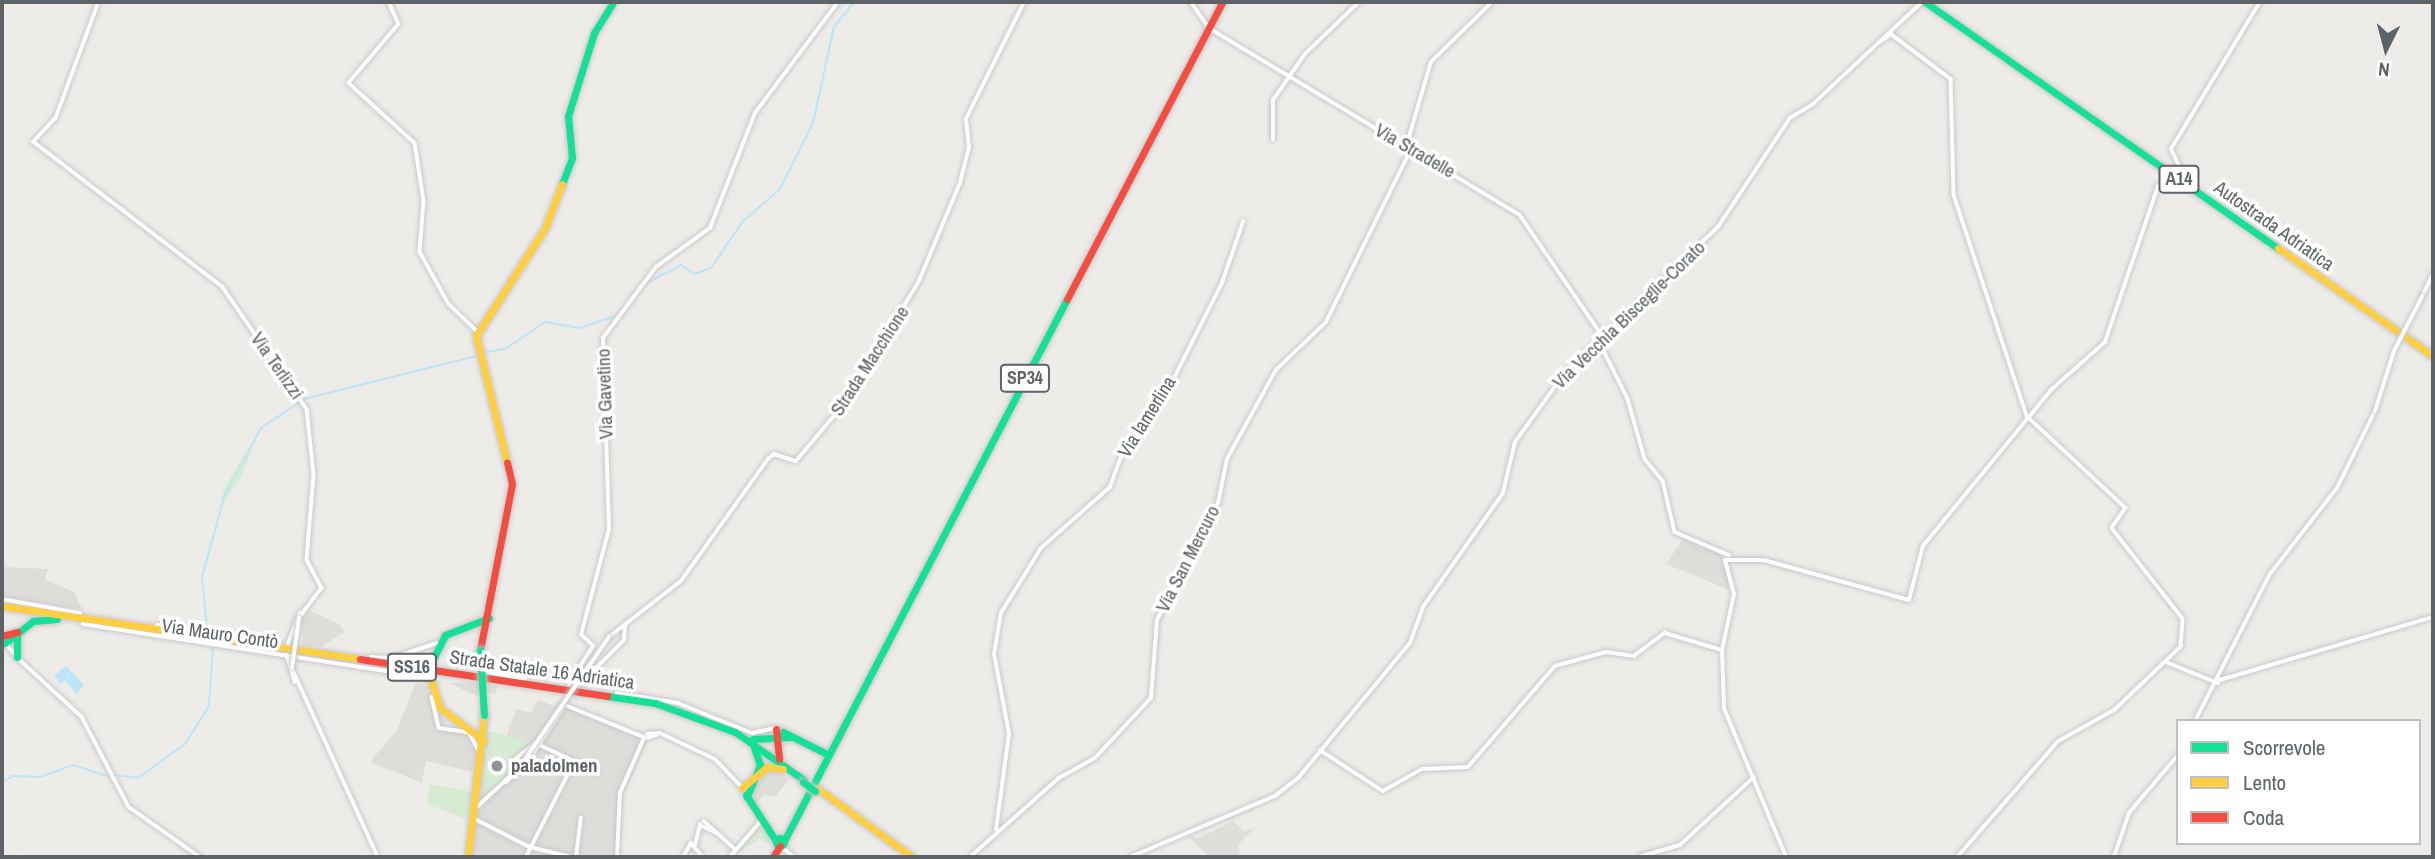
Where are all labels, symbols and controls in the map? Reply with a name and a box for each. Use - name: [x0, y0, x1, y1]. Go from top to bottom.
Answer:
- north arrow: [2351, 14, 2421, 84]
- text: N: [2377, 56, 2391, 83]
- street label: Via Stradelle: [1371, 119, 1459, 183]
- road number: A14: [2158, 164, 2200, 194]
- street label: Autostrada Adriatica: [2209, 176, 2339, 276]
- street label: Via Vecchia Bisceglie-Corato: [1548, 236, 1710, 394]
- street label: Strada Macchione: [826, 302, 914, 420]
- street label: Via Terlizzi: [246, 328, 308, 404]
- street label: Via Gavetino: [592, 348, 618, 440]
- road number: SP34: [999, 364, 1051, 392]
- street label: Via lamerlina: [1113, 372, 1181, 462]
- street label: Via San Mercuro: [1151, 502, 1225, 616]
- street label: Via Mauro Contò: [160, 615, 280, 653]
- street label: Strada Statale 16 Adriatica: [448, 646, 636, 694]
- road number: SS16: [386, 652, 438, 682]
- legend: [2176, 719, 2421, 845]
- text: Scorrevole: [2243, 733, 2325, 762]
- place label: paladolmen: [511, 755, 598, 777]
- marker: paladolmen: [489, 758, 505, 774]
- text: Lento: [2243, 768, 2286, 797]
- text: Coda: [2243, 803, 2284, 832]

